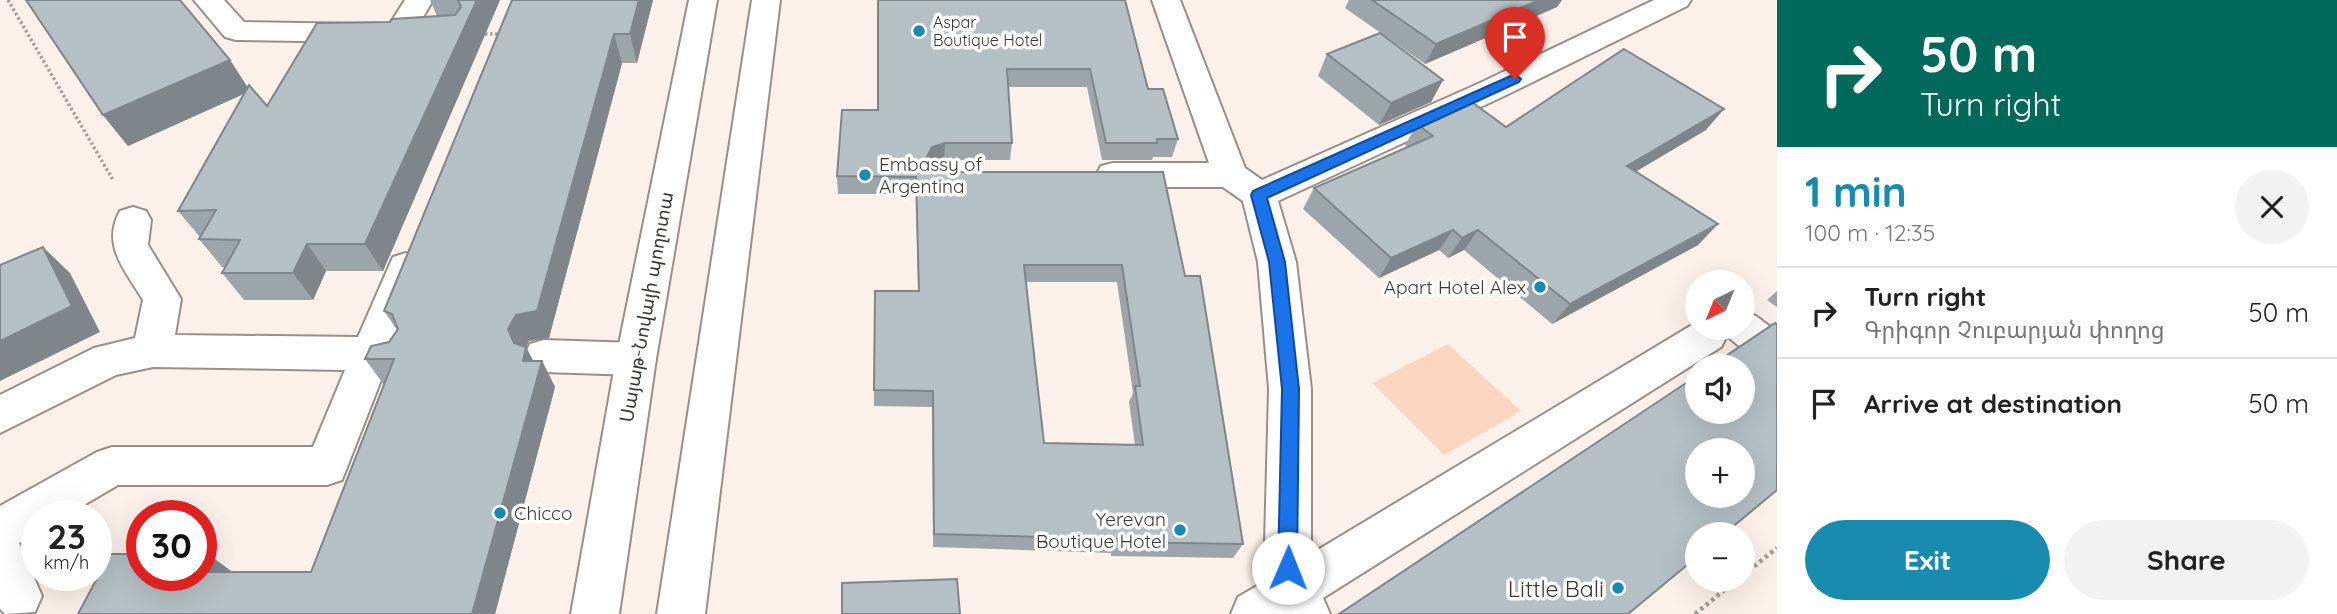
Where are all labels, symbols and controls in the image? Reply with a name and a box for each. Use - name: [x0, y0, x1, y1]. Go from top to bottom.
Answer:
- pin: [1485, 7, 1545, 79]
- place label: Aspar Boutique Hotel: [933, 12, 1042, 50]
- icon: arrive: [1496, 18, 1534, 56]
- marker: Aspar Boutique Hotel: [911, 23, 927, 39]
- text: 50 m: [1920, 23, 2037, 84]
- icon: right: [1805, 28, 1896, 119]
- text: Turn right: [1920, 84, 2061, 124]
- place label: Embassy of Argentina: [879, 152, 982, 198]
- text: 1 min: [1805, 165, 1907, 218]
- marker: Embassy of Argentina: [857, 167, 873, 183]
- button: close: [2235, 170, 2309, 244]
- street label: Սայաթ-Նովայի պողոտա: [614, 190, 678, 424]
- text: 100 m · 12:35: [1805, 218, 1935, 247]
- north arrow: [1685, 270, 1755, 340]
- map controls: [1685, 270, 1755, 592]
- place label: Apart Hotel Alex: [1384, 275, 1526, 299]
- marker: Apart Hotel Alex: [1532, 279, 1548, 295]
- text: Turn right: [1864, 280, 1986, 313]
- icon: right: [1805, 294, 1843, 332]
- text: 50 m: [2249, 296, 2309, 329]
- text: Գրիգոր Չուբարյան փողոց: [1864, 315, 2165, 344]
- button: sound: [1685, 354, 1755, 424]
- icon: arrive: [1805, 385, 1843, 423]
- text: Arrive at destination: [1864, 387, 2122, 420]
- text: 50 m: [2249, 387, 2309, 420]
- button: +: [1685, 438, 1755, 508]
- speed limit sign: 30: [126, 500, 217, 591]
- place label: Chicco: [514, 501, 572, 525]
- marker: Chicco: [492, 505, 508, 521]
- place label: Yerevan Boutique Hotel: [1036, 507, 1166, 553]
- text: 23: [47, 514, 86, 558]
- button: Exit: [1805, 520, 2050, 600]
- button: Share: [2064, 520, 2309, 600]
- marker: Yerevan Boutique Hotel: [1172, 522, 1188, 538]
- button: −: [1685, 522, 1755, 592]
- position arrow: [1251, 531, 1325, 605]
- text: km/h: [44, 551, 89, 574]
- place label: Little Bali: [1508, 574, 1604, 603]
- marker: Little Bali: [1610, 580, 1626, 596]

